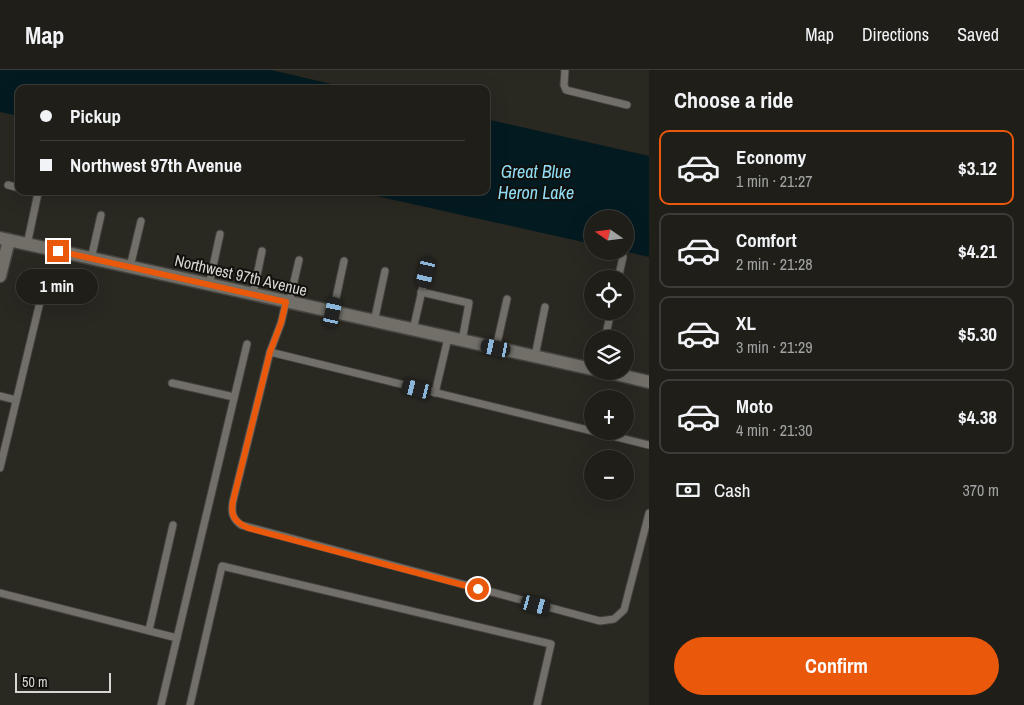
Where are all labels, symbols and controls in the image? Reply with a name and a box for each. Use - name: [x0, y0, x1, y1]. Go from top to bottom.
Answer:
- text: Map: [25, 19, 64, 51]
- text: Map: [805, 22, 834, 47]
- text: Directions: [862, 22, 929, 47]
- text: Saved: [957, 22, 999, 47]
- text: Choose a ride: [674, 85, 793, 115]
- text: Pickup: [70, 103, 121, 129]
- text: Economy: [736, 144, 806, 170]
- icon: car: [676, 145, 721, 190]
- text: Northwest 97th Avenue: [70, 152, 242, 178]
- text: $3.12: [958, 155, 997, 181]
- water label: Great Blue Heron Lake: [498, 159, 574, 205]
- text: 1 min · 21:27: [736, 170, 813, 192]
- north arrow: [584, 210, 634, 260]
- map controls: [584, 210, 634, 500]
- text: Comfort: [736, 227, 797, 253]
- icon: car: [676, 228, 721, 273]
- text: $4.21: [958, 238, 997, 264]
- route end: [47, 240, 69, 262]
- street label: Northwest 97th Avenue: [173, 249, 309, 301]
- text: 2 min · 21:28: [736, 253, 813, 275]
- car: [415, 257, 436, 289]
- callout: 1 min: [17, 268, 99, 304]
- button: locate: [584, 270, 634, 320]
- text: 1 min: [40, 275, 74, 297]
- car: [322, 296, 343, 328]
- text: XL: [736, 310, 756, 336]
- icon: car: [676, 311, 721, 356]
- text: $5.30: [958, 321, 997, 347]
- button: layers: [584, 330, 634, 380]
- text: 3 min · 21:29: [736, 336, 813, 358]
- car: [479, 338, 512, 358]
- car: [400, 378, 433, 400]
- button: +: [584, 390, 634, 440]
- text: Moto: [736, 393, 773, 419]
- icon: car: [676, 394, 721, 439]
- text: $4.38: [958, 404, 997, 430]
- text: 4 min · 21:30: [736, 419, 813, 441]
- button: −: [584, 450, 634, 500]
- icon: cash: [674, 476, 702, 504]
- text: Cash: [714, 477, 750, 503]
- text: 370 m: [963, 479, 999, 501]
- route start: [467, 578, 489, 600]
- car: [519, 594, 552, 616]
- button: Confirm: [674, 637, 999, 695]
- scale bar: [15, 670, 111, 693]
- text: 50 m: [22, 673, 48, 691]

